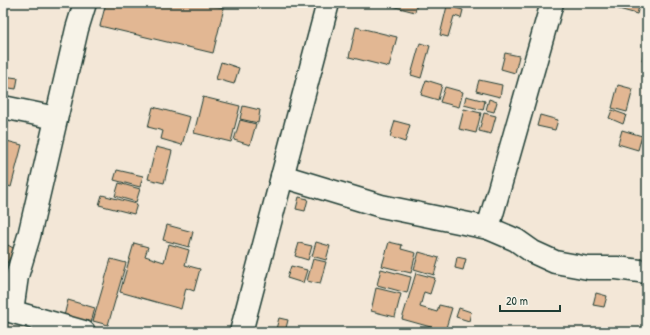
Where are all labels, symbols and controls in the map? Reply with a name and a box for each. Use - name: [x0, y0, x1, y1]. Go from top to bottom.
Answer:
- scale bar: [500, 287, 560, 313]
- text: 20 m: [506, 292, 528, 309]

